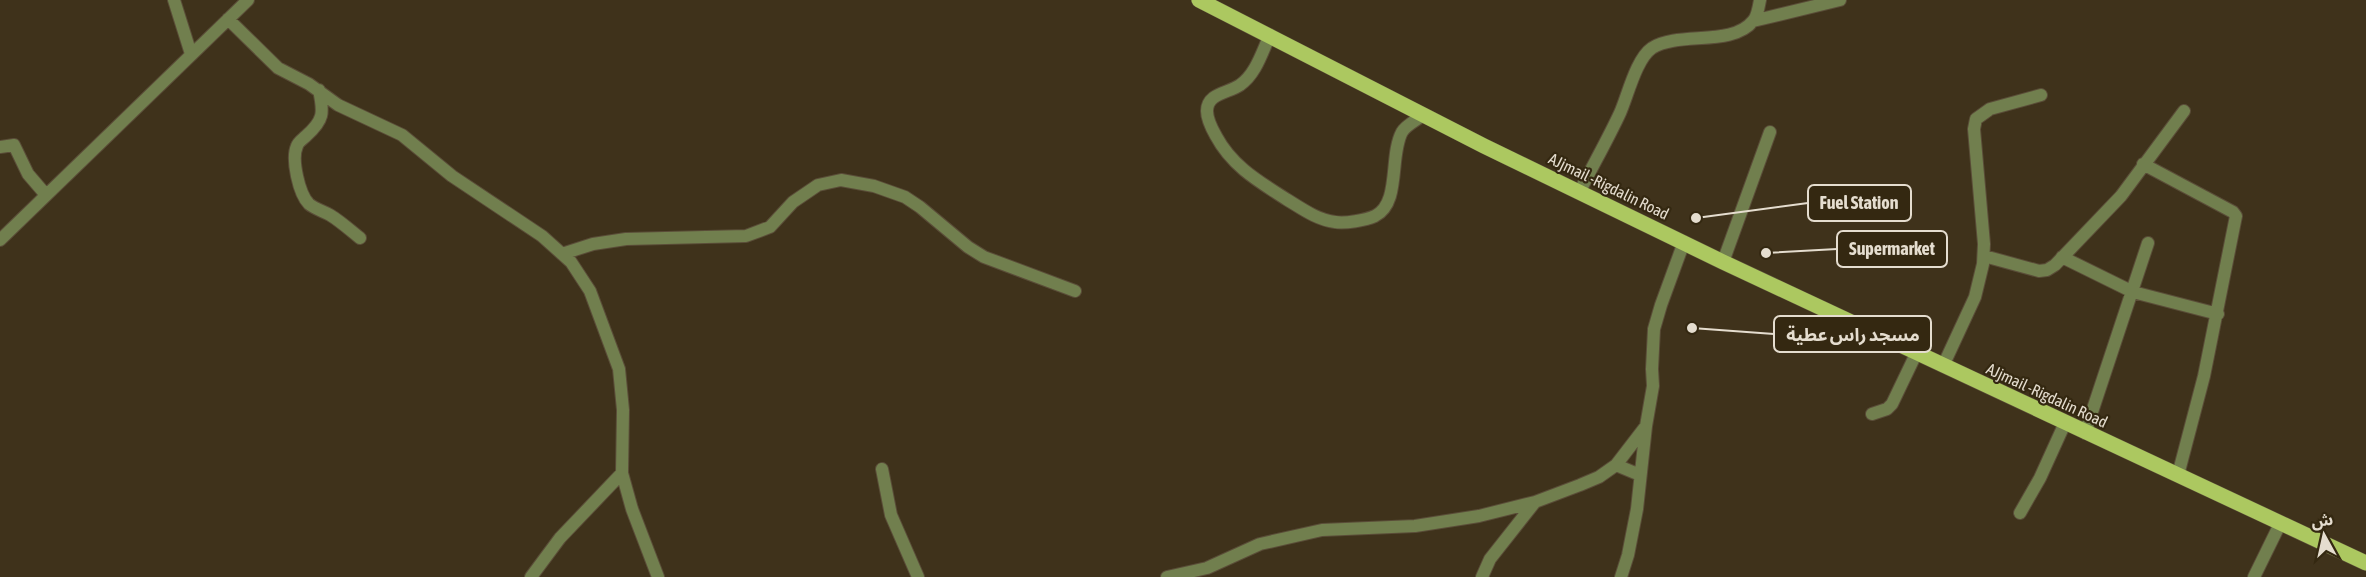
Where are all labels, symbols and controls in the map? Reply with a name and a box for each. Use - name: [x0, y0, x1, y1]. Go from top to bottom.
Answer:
- street label: AJjmail -Rigdalin Road: [1546, 149, 1672, 224]
- callout: Fuel Station: [1808, 185, 1911, 221]
- text: Fuel Station: [1820, 192, 1899, 213]
- callout: Supermarket: [1837, 231, 1947, 267]
- text: Supermarket: [1849, 238, 1936, 259]
- callout: مسجد راس عطية: [1774, 316, 1931, 352]
- text: مسجد راس عطية: [1786, 324, 1920, 346]
- street label: AJjmail -Rigdalin Road: [1983, 359, 2110, 432]
- north arrow: [2294, 505, 2354, 565]
- text: ش: [2310, 510, 2334, 532]

